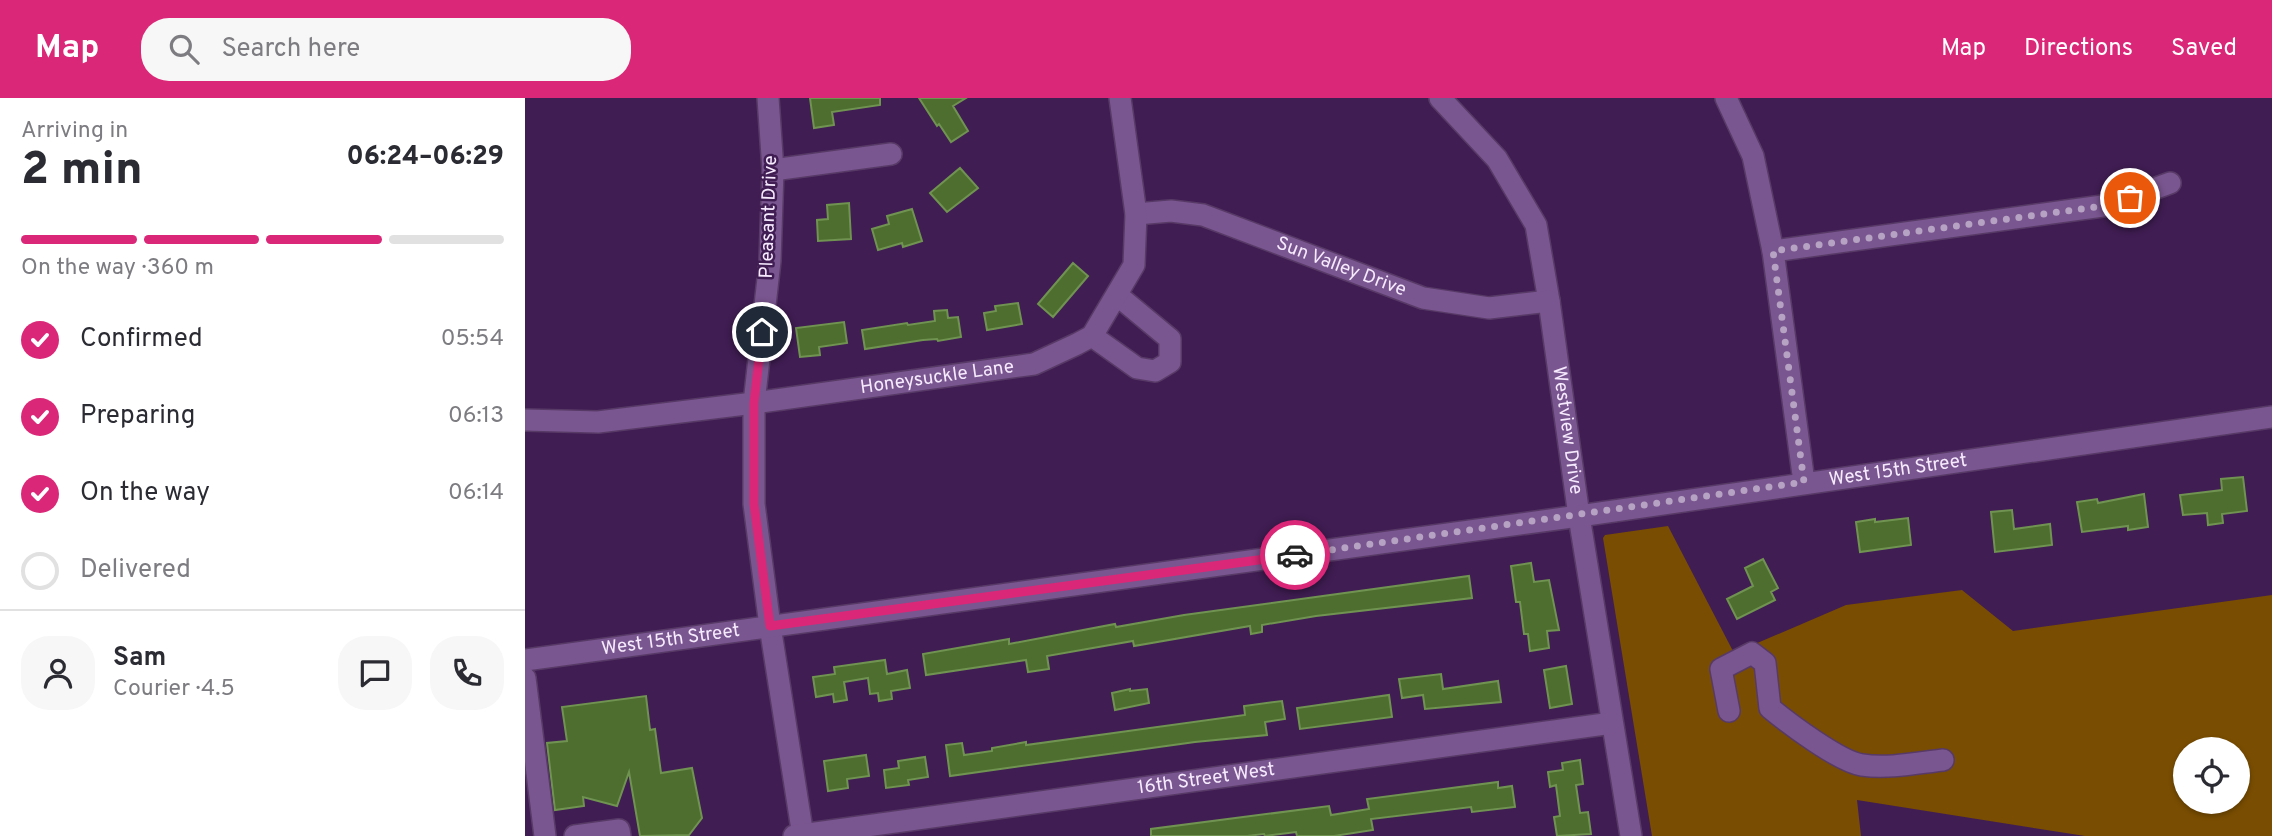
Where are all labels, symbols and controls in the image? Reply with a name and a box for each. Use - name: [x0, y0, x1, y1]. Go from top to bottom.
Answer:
- search box: [141, 18, 631, 81]
- text: Map: [35, 28, 99, 70]
- icon: search: [165, 30, 203, 68]
- text: Search here: [221, 33, 360, 66]
- text: Map: [1941, 34, 1986, 64]
- text: Directions: [2024, 34, 2133, 64]
- text: Saved: [2171, 34, 2237, 64]
- text: Arriving in: [21, 117, 128, 146]
- text: 06:24–06:29: [346, 141, 504, 174]
- text: 2 min: [21, 142, 143, 201]
- street label: Pleasant Drive: [755, 155, 783, 279]
- pin: [2100, 168, 2160, 228]
- icon: bag: [2111, 179, 2149, 217]
- street label: Sun Valley Drive: [1273, 232, 1409, 303]
- text: On the way · 360 m: [21, 254, 214, 283]
- pin: [732, 302, 792, 362]
- icon: home: [743, 313, 781, 351]
- icon: check: [21, 321, 59, 359]
- text: Confirmed: [80, 323, 203, 356]
- text: 05:54: [441, 325, 504, 354]
- street label: Honeysuckle Lane: [859, 355, 1016, 400]
- street label: Westview Drive: [1546, 365, 1588, 496]
- icon: check: [21, 398, 59, 436]
- text: Preparing: [80, 400, 195, 433]
- text: 06:13: [448, 402, 504, 431]
- street label: West 15th Street: [1827, 449, 1969, 492]
- icon: check: [21, 475, 59, 513]
- text: On the way: [80, 477, 210, 510]
- text: 06:14: [448, 479, 504, 508]
- courier: [1260, 520, 1330, 590]
- icon: car: [1276, 536, 1314, 574]
- text: Delivered: [80, 554, 191, 587]
- street label: West 15th Street: [600, 619, 741, 661]
- button: person: [21, 636, 95, 710]
- button: chat: [338, 636, 412, 710]
- button: phone: [430, 636, 504, 710]
- text: Sam: [113, 642, 166, 675]
- text: Courier · 4.5: [113, 675, 235, 704]
- map controls: [2173, 737, 2250, 814]
- button: locate: [2173, 737, 2250, 814]
- street label: 16th Street West: [1136, 758, 1276, 800]

